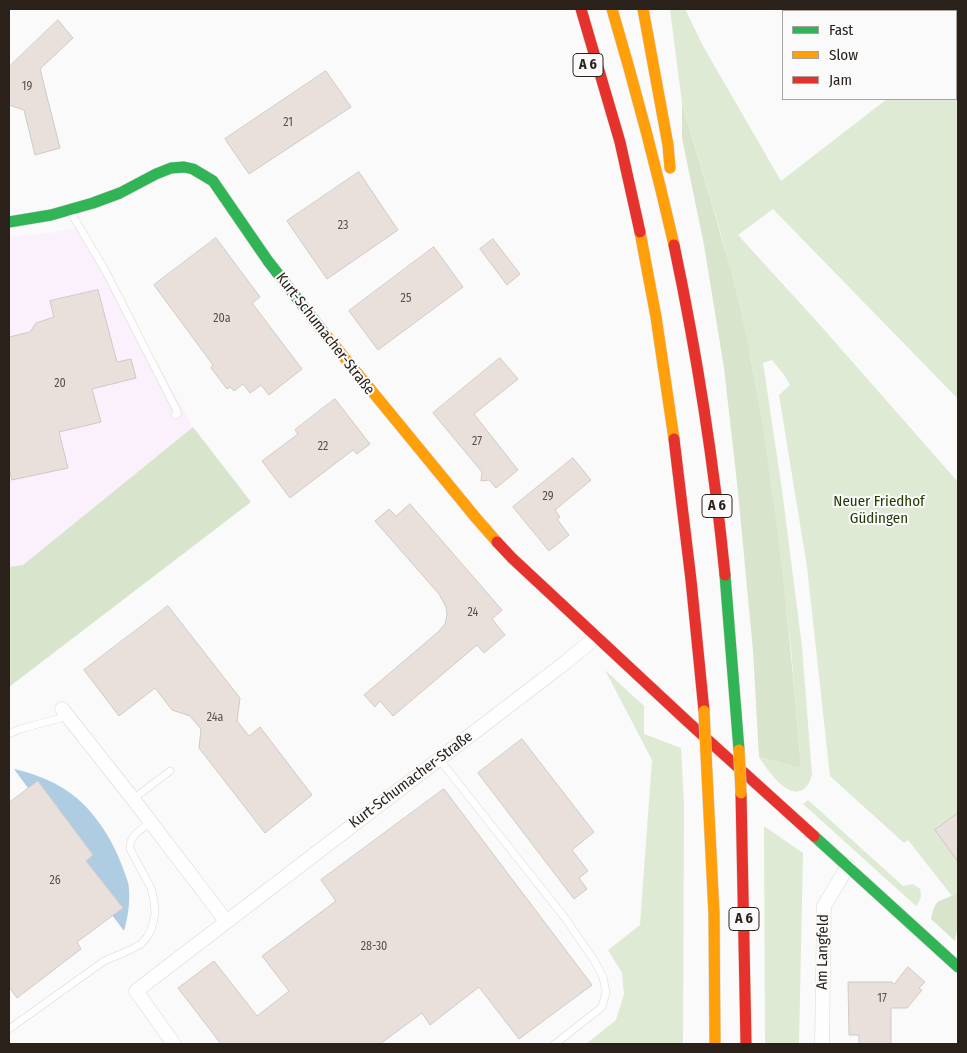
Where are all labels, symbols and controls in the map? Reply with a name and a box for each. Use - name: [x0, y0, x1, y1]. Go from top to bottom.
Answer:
- legend: [782, 10, 957, 100]
- text: Fast: [829, 21, 853, 39]
- text: Slow: [829, 46, 858, 64]
- road number: A 6: [573, 54, 603, 76]
- text: Jam: [829, 71, 852, 89]
- house number: 19: [22, 80, 32, 94]
- house number: 21: [283, 116, 293, 130]
- house number: 23: [338, 219, 348, 233]
- street label: Kurt-Schumacher-Straße: [272, 269, 378, 399]
- house number: 25: [401, 292, 411, 306]
- house number: 20a: [213, 312, 231, 326]
- house number: 20: [54, 377, 66, 391]
- house number: 27: [472, 435, 482, 449]
- house number: 22: [318, 440, 328, 454]
- house number: 29: [542, 490, 554, 504]
- park label: Neuer Friedhof Güdingen: [833, 493, 925, 528]
- road number: A 6: [702, 494, 732, 518]
- house number: 24: [468, 606, 478, 620]
- house number: 24a: [207, 711, 223, 725]
- street label: Kurt-Schumacher-Straße: [346, 728, 476, 832]
- house number: 26: [49, 874, 61, 888]
- road number: A 6: [729, 908, 759, 931]
- street label: Am Langfeld: [813, 914, 833, 990]
- house number: 28-30: [361, 940, 387, 954]
- house number: 17: [877, 992, 887, 1006]

